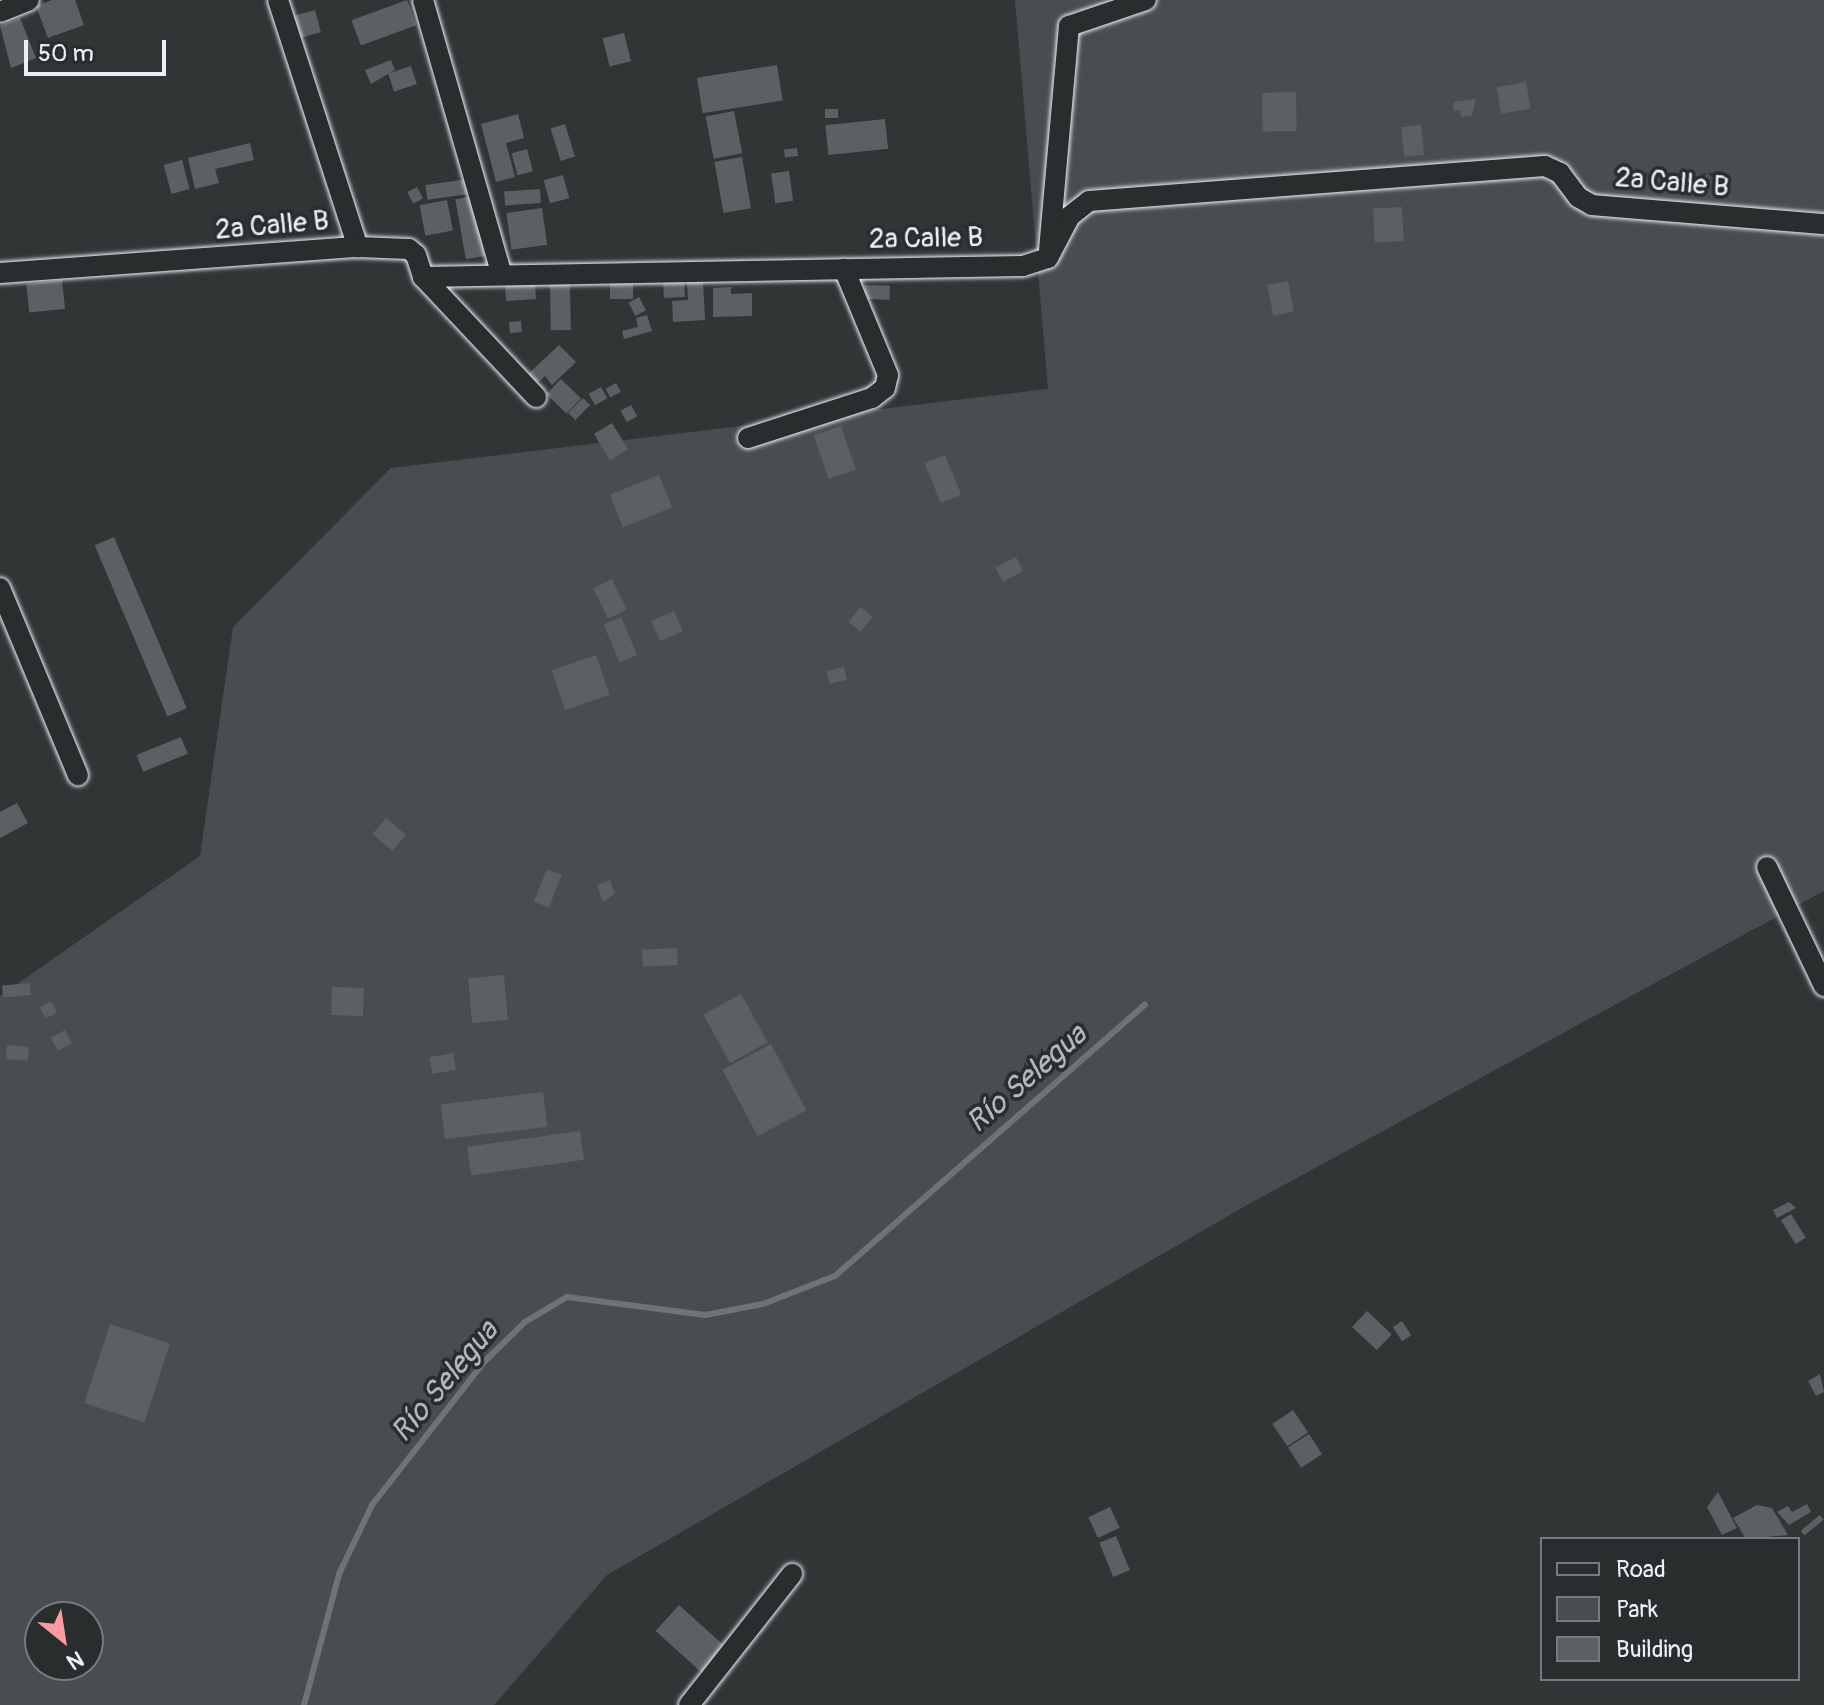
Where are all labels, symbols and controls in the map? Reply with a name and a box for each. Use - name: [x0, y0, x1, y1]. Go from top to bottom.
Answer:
- scale bar: [28, 24, 170, 74]
- text: 50 m: [38, 39, 94, 68]
- street label: 2a Calle B: [1614, 161, 1730, 205]
- street label: 2a Calle B: [214, 204, 330, 248]
- street label: 2a Calle B: [869, 221, 983, 257]
- water label: Río Selegua: [960, 1017, 1094, 1141]
- water label: Río Selegua: [384, 1314, 506, 1450]
- legend: [1540, 1537, 1800, 1681]
- text: Road: [1616, 1555, 1666, 1584]
- text: Park: [1616, 1595, 1658, 1624]
- north arrow: [24, 1601, 104, 1681]
- text: Building: [1616, 1635, 1693, 1664]
- text: N: [62, 1644, 88, 1676]

